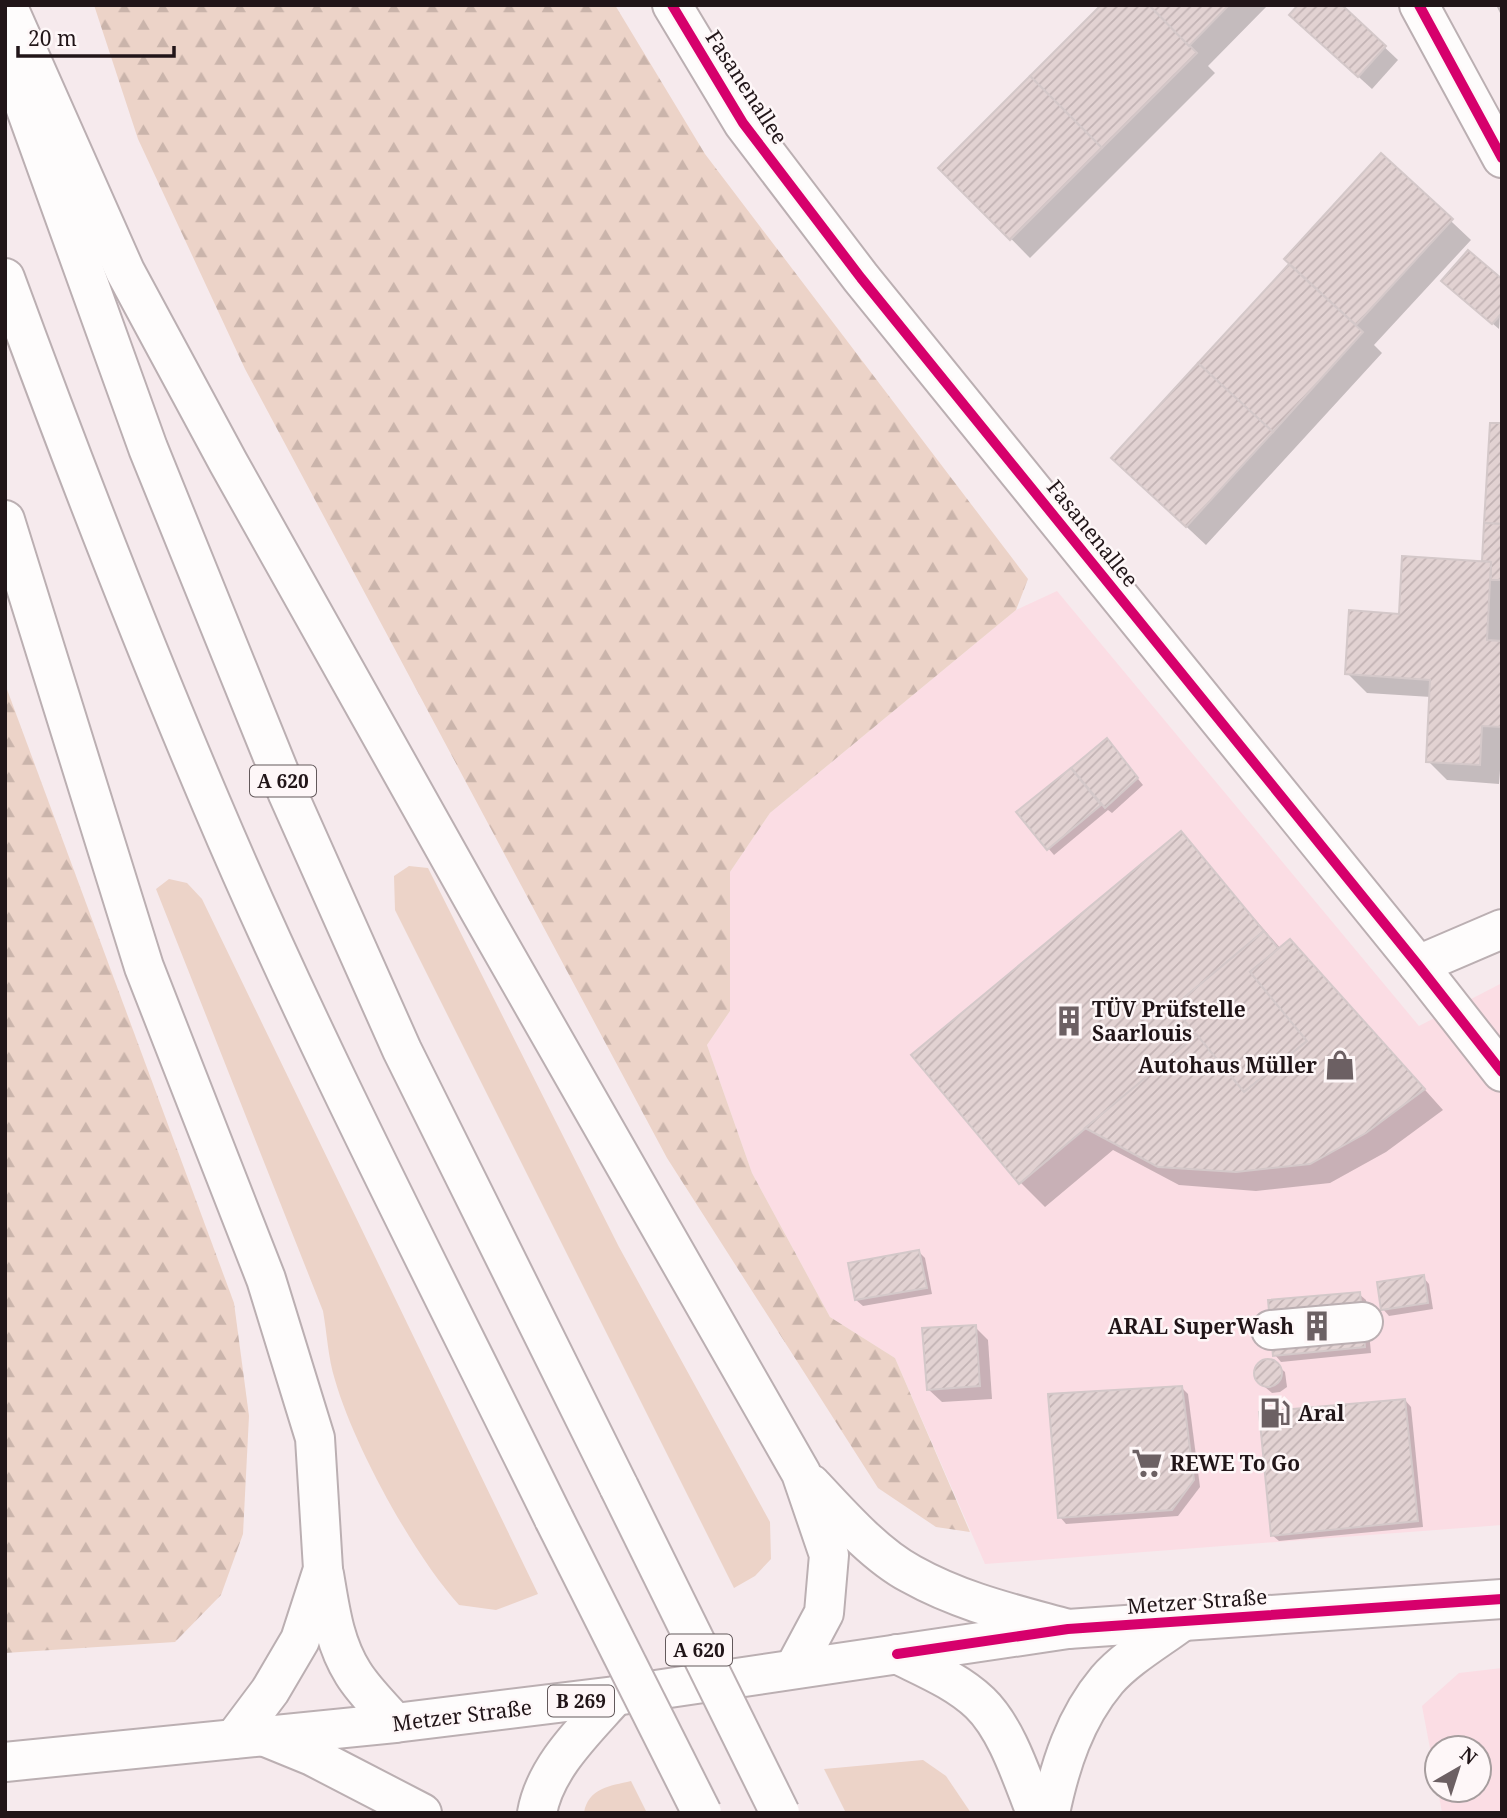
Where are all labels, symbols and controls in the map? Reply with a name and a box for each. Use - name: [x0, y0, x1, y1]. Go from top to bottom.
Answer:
- scale bar: [18, 14, 173, 58]
- text: 20 m: [28, 24, 77, 52]
- street label: Fasanenallee: [700, 25, 794, 149]
- street label: Fasanenallee: [1041, 474, 1145, 592]
- road number: A 620: [250, 766, 316, 796]
- place label: TÜV Prüfstelle Saarlouis: [1092, 995, 1246, 1047]
- building icon: TÜV Prüfstelle Saarlouis: [1052, 1004, 1086, 1038]
- shop icon: Autohaus Müller: [1323, 1048, 1357, 1082]
- place label: Autohaus Müller: [1138, 1051, 1317, 1079]
- building icon: ARAL SuperWash: [1300, 1309, 1334, 1343]
- place label: ARAL SuperWash: [1108, 1312, 1294, 1340]
- fuel station icon: Aral: [1258, 1396, 1292, 1430]
- place label: Aral: [1298, 1399, 1345, 1427]
- supermarket icon: REWE To Go: [1130, 1446, 1164, 1480]
- place label: REWE To Go: [1170, 1449, 1300, 1477]
- street label: Metzer Straße: [1126, 1582, 1268, 1620]
- road number: A 620: [666, 1634, 732, 1666]
- road number: B 269: [548, 1686, 614, 1716]
- street label: Metzer Straße: [391, 1693, 533, 1737]
- north arrow: [1423, 1734, 1493, 1804]
- text: N: [1455, 1741, 1483, 1771]

